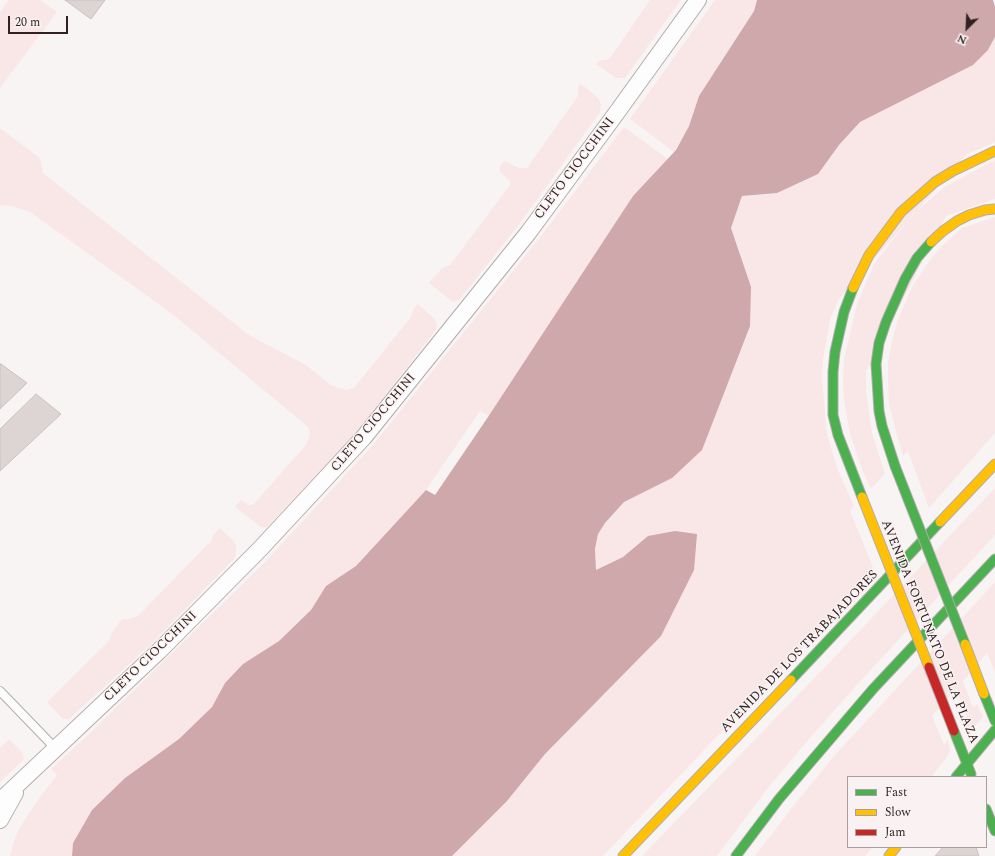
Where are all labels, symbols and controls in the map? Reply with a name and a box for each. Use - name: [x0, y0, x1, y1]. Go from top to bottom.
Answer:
- scale bar: [10, 8, 70, 34]
- north arrow: [947, 8, 987, 48]
- text: 20 m: [15, 13, 40, 32]
- text: N: [954, 30, 969, 49]
- street label: CLETO CIOCCHINI: [532, 115, 618, 223]
- street label: CLETO CIOCCHINI: [328, 371, 420, 475]
- street label: AVENIDA FORTUNATO DE LA PLAZA: [877, 518, 981, 746]
- street label: AVENIDA DE LOS TRABAJADORES: [718, 568, 882, 736]
- street label: CLETO CIOCCHINI: [101, 609, 201, 705]
- legend: [847, 776, 987, 848]
- text: Fast: [885, 783, 907, 802]
- text: Slow: [885, 803, 910, 822]
- text: Jam: [885, 823, 906, 842]

